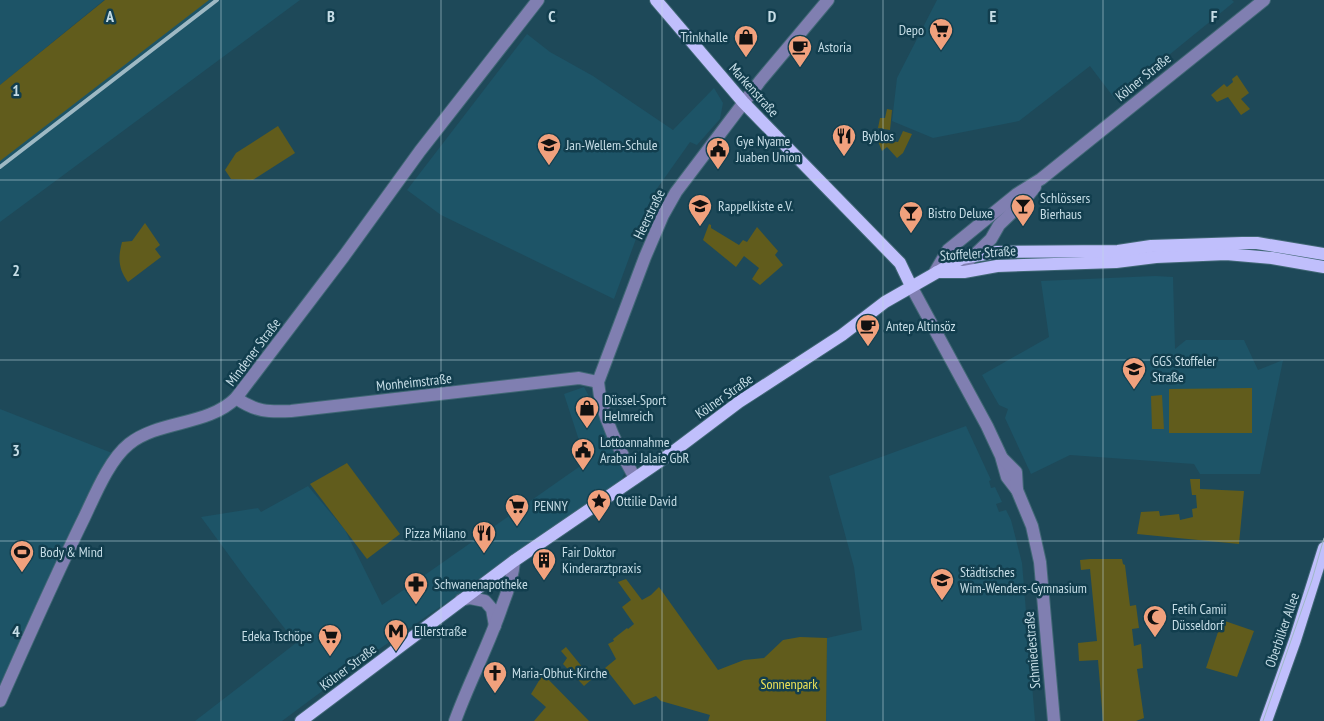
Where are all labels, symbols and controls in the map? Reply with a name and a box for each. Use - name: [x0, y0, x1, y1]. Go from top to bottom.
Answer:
- text: A: [105, 6, 115, 26]
- text: B: [327, 6, 335, 26]
- text: C: [548, 6, 556, 26]
- text: D: [768, 6, 777, 26]
- text: E: [990, 6, 997, 26]
- text: F: [1211, 6, 1218, 26]
- supermarket icon: Depo: [928, 17, 954, 51]
- place label: Depo: [899, 21, 924, 39]
- shop icon: Trinkhalle: [733, 24, 759, 58]
- place label: Trinkhalle: [680, 28, 728, 46]
- cafe icon: Astoria: [787, 34, 813, 68]
- place label: Astoria: [818, 38, 852, 56]
- street label: Kölner Straße: [1112, 49, 1175, 105]
- street label: Markenstraße: [725, 59, 783, 121]
- text: 1: [12, 80, 20, 100]
- restaurant icon: Byblos: [831, 123, 857, 157]
- place label: Byblos: [862, 127, 894, 145]
- school or university icon: Jan-Wellem-Schule: [536, 132, 562, 166]
- place label: Gye Nyame Juaben Union: [735, 132, 801, 166]
- place label: Jan-Wellem-Schule: [565, 136, 658, 154]
- public building icon: Gye Nyame Juaben Union: [705, 136, 731, 170]
- street label: Heerstraße: [629, 186, 669, 242]
- place label: Schlössers Bierhaus: [1040, 189, 1091, 223]
- school or university icon: Rappelkiste e.V.: [687, 193, 713, 227]
- bar icon: Schlössers Bierhaus: [1010, 193, 1036, 227]
- place label: Rappelkiste e.V.: [718, 197, 793, 215]
- bar icon: Bistro Deluxe: [898, 200, 924, 234]
- place label: Bistro Deluxe: [928, 204, 993, 222]
- street label: Stoffeler Straße: [939, 241, 1017, 265]
- text: 2: [12, 260, 20, 280]
- cafe icon: Antep Altinsöz: [855, 313, 881, 347]
- street label: Mindener Straße: [222, 314, 285, 390]
- place label: Antep Altinsöz: [886, 317, 956, 335]
- place label: GGS Stoffeler Straße: [1152, 352, 1216, 386]
- school or university icon: GGS Stoffeler Straße: [1121, 356, 1147, 390]
- street label: Monheimstraße: [375, 369, 453, 395]
- street label: Kölner Straße: [692, 369, 756, 422]
- place label: Düssel-Sport Helmreich: [604, 391, 666, 425]
- shop icon: Düssel-Sport Helmreich: [574, 395, 600, 429]
- place label: Lottoannahme Arabani Jalaie GbR: [600, 433, 689, 467]
- public building icon: Lottoannahme Arabani Jalaie GbR: [570, 437, 596, 471]
- text: 3: [12, 440, 20, 460]
- place icon: Ottilie David: [586, 488, 612, 522]
- place label: Ottilie David: [616, 492, 677, 510]
- supermarket icon: PENNY: [504, 493, 530, 527]
- place label: PENNY: [534, 497, 568, 515]
- restaurant icon: Pizza Milano: [471, 520, 497, 554]
- place label: Pizza Milano: [405, 524, 466, 542]
- sports icon: Body & Mind: [9, 539, 35, 573]
- place label: Body & Mind: [40, 543, 103, 561]
- place label: Fair Doktor Kinderarztpraxis: [562, 543, 641, 577]
- building icon: Fair Doktor Kinderarztpraxis: [531, 547, 557, 581]
- place label: Städtisches Wim-Wenders-Gymnasium: [960, 563, 1087, 597]
- school or university icon: Städtisches Wim-Wenders-Gymnasium: [929, 567, 955, 601]
- pharmacy icon: Schwanenapotheke: [403, 571, 429, 605]
- place label: Schwanenapotheke: [434, 575, 528, 593]
- street label: Oberbilker Allee: [1261, 590, 1303, 670]
- place label: Fetih Camii Düsseldorf: [1172, 600, 1227, 634]
- mosque icon: Fetih Camii Düsseldorf: [1142, 604, 1168, 638]
- street label: Schmiedestraße: [1020, 610, 1044, 689]
- metro station icon: Ellerstraße: [383, 618, 409, 652]
- text: 4: [12, 621, 20, 641]
- place label: Ellerstraße: [414, 622, 467, 640]
- supermarket icon: Edeka Tschöpe: [317, 623, 343, 657]
- place label: Edeka Tschöpe: [242, 627, 312, 645]
- street label: Kölner Straße: [316, 640, 380, 694]
- church icon: Maria-Obhut-Kirche: [482, 660, 508, 694]
- place label: Maria-Obhut-Kirche: [512, 664, 608, 682]
- park label: Sonnenpark: [760, 675, 818, 693]

